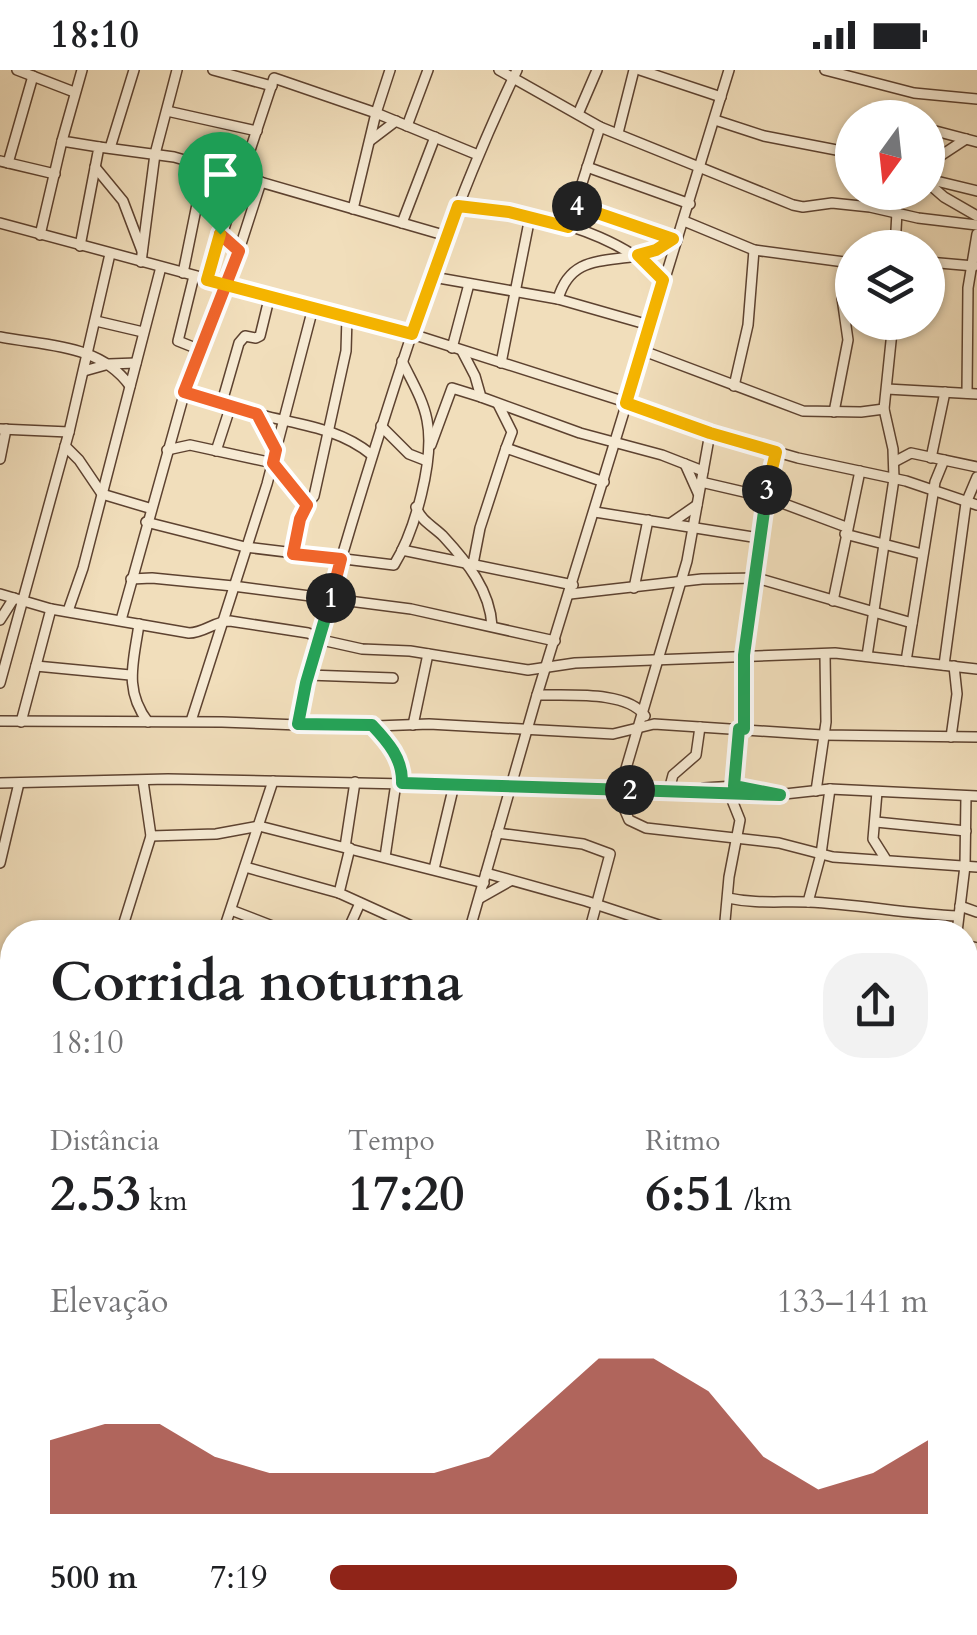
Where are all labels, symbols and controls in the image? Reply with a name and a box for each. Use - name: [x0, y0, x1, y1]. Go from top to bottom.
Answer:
- text: 18:10: [50, 9, 139, 61]
- north arrow: [835, 100, 945, 210]
- map controls: [835, 100, 945, 340]
- pin: [178, 132, 263, 235]
- icon: arrive: [193, 147, 248, 202]
- pin: 4: [552, 181, 602, 231]
- text: 4: [570, 187, 584, 225]
- button: layers: [835, 230, 945, 340]
- pin: 3: [742, 465, 792, 515]
- text: 3: [760, 471, 774, 509]
- pin: 1: [306, 573, 356, 623]
- text: 1: [324, 579, 338, 617]
- pin: 2: [605, 765, 655, 815]
- text: 2: [623, 771, 637, 809]
- text: Corrida noturna: [50, 946, 463, 1020]
- button: share: [823, 953, 928, 1058]
- text: 18:10: [50, 1021, 124, 1065]
- text: Distância: [50, 1122, 160, 1160]
- text: Tempo: [348, 1122, 435, 1160]
- text: Ritmo: [645, 1122, 720, 1160]
- text: 2.53: [50, 1160, 141, 1228]
- text: 17:20: [348, 1160, 465, 1228]
- text: 6:51: [645, 1160, 737, 1228]
- text: km: [141, 1182, 188, 1220]
- text: /km: [737, 1182, 792, 1220]
- text: Elevação: [50, 1280, 168, 1324]
- text: 133–141 m: [776, 1280, 928, 1324]
- text: 500 m: [50, 1556, 137, 1600]
- text: 7:19: [210, 1556, 267, 1600]

